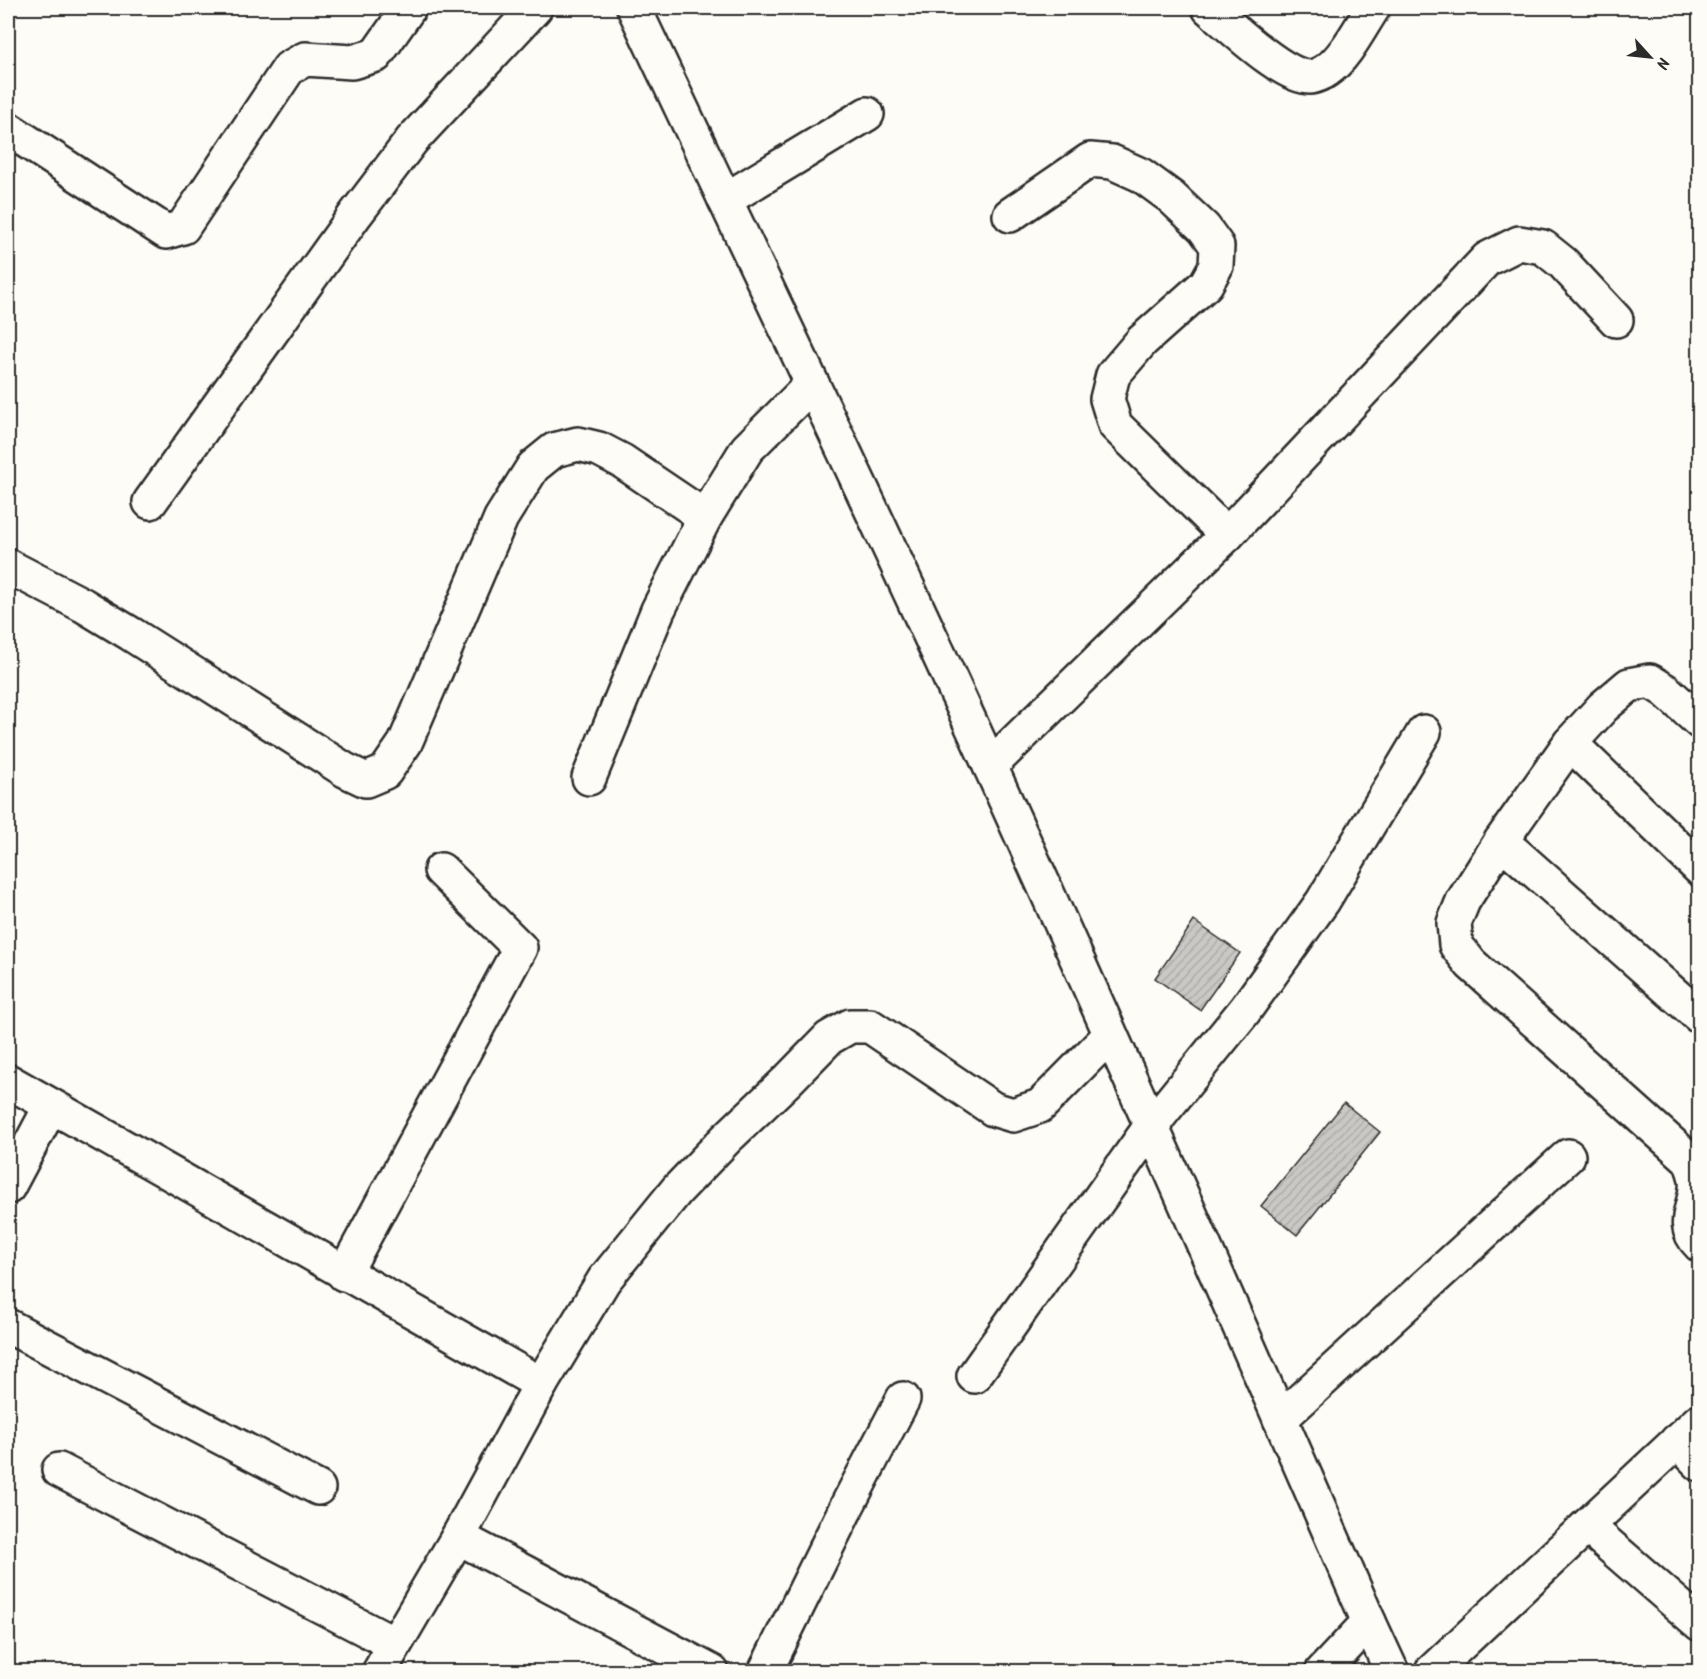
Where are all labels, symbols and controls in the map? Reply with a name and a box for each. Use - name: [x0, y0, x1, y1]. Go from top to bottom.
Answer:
- north arrow: [1620, 27, 1680, 87]
- text: N: [1649, 53, 1675, 73]

